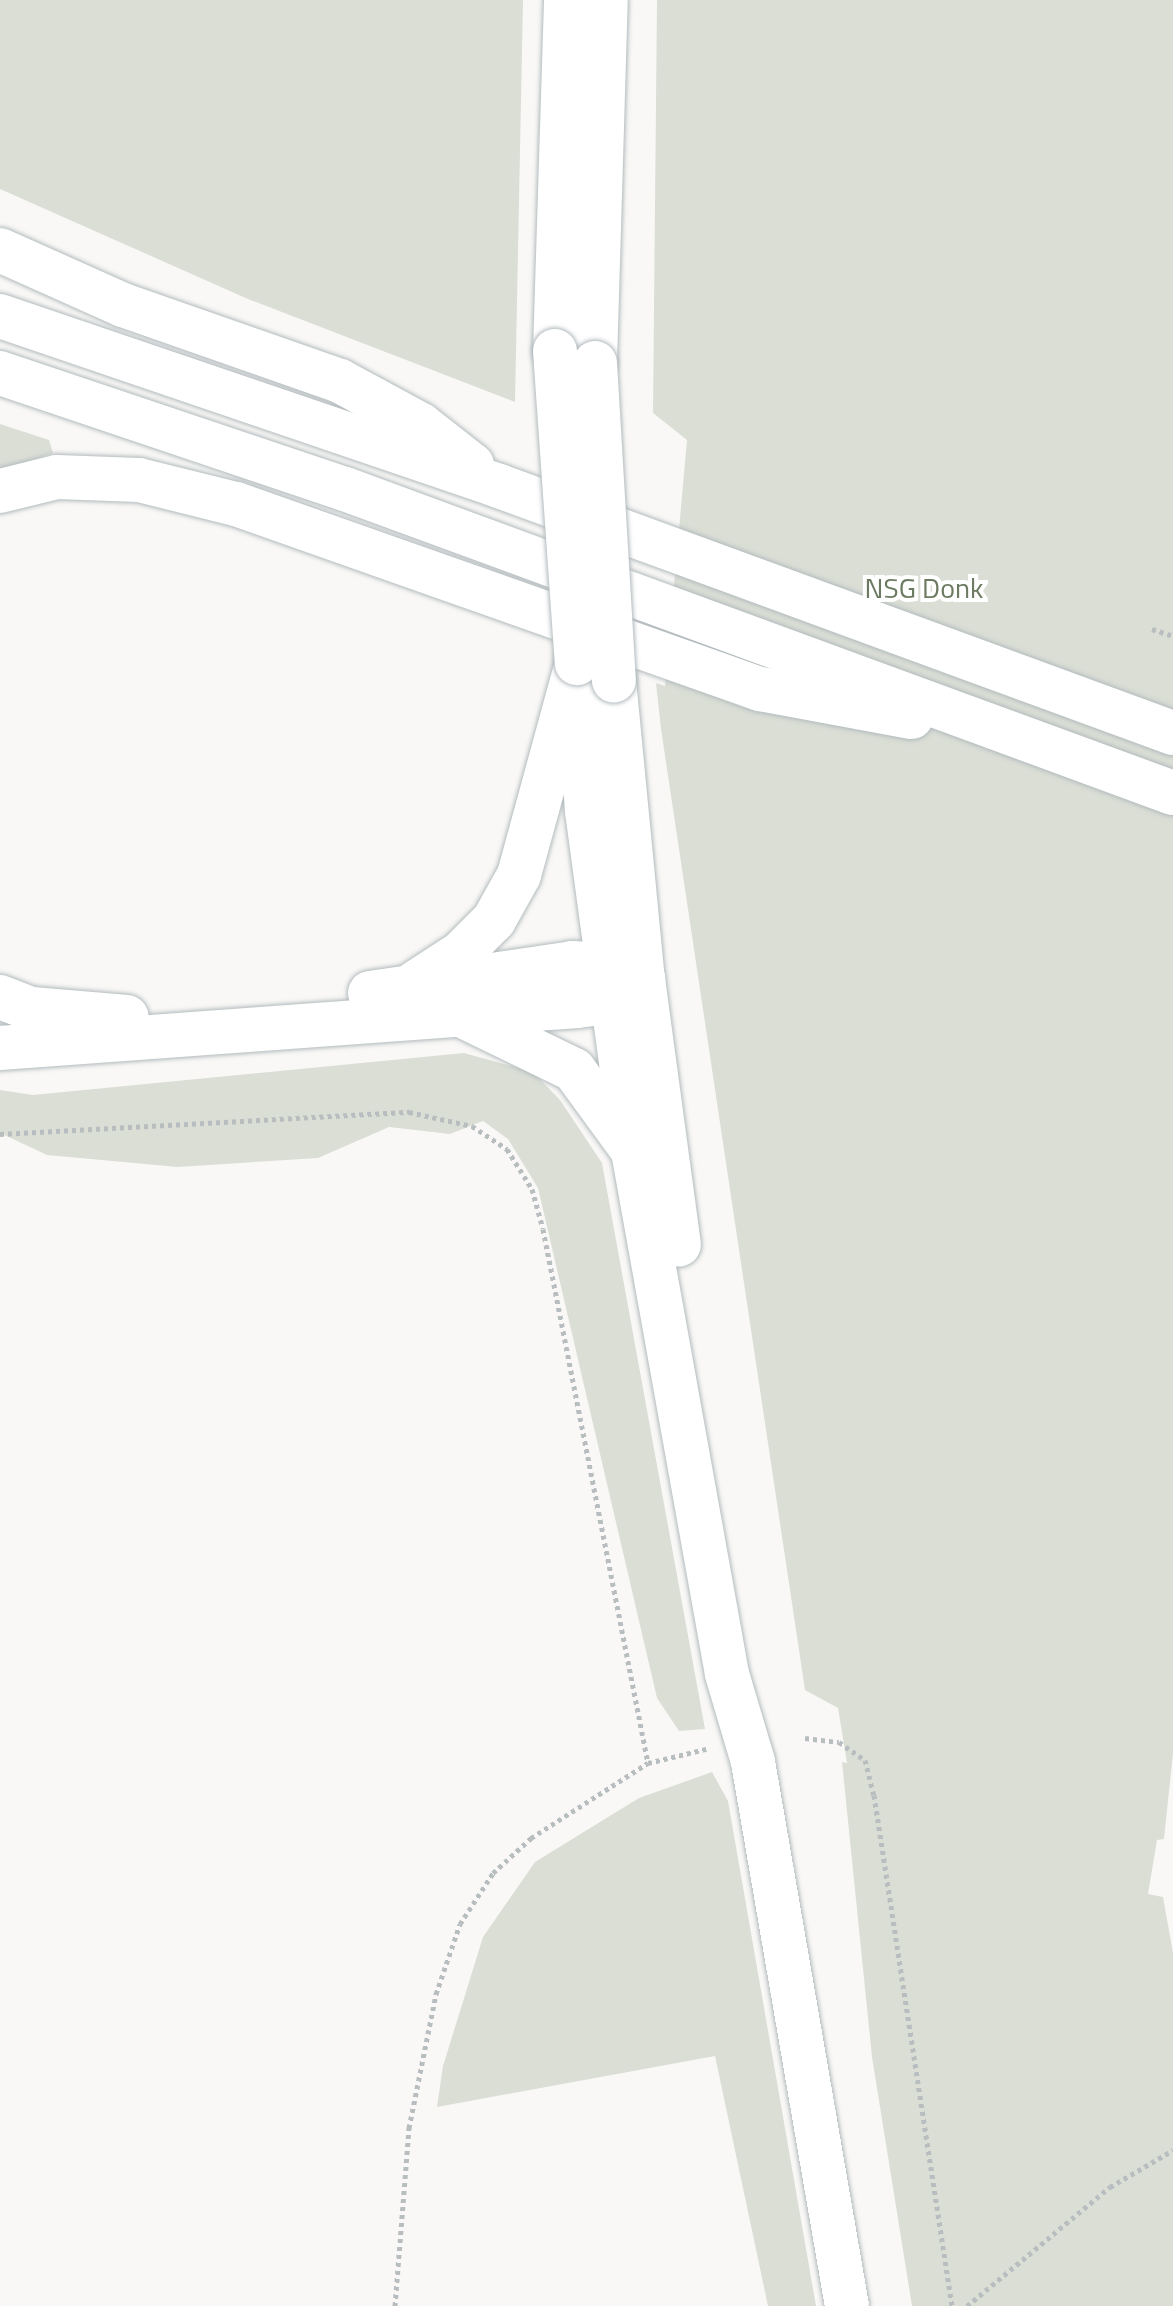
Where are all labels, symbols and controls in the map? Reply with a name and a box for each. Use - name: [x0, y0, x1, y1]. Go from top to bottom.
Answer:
- park label: NSG Donk: [865, 571, 983, 605]

